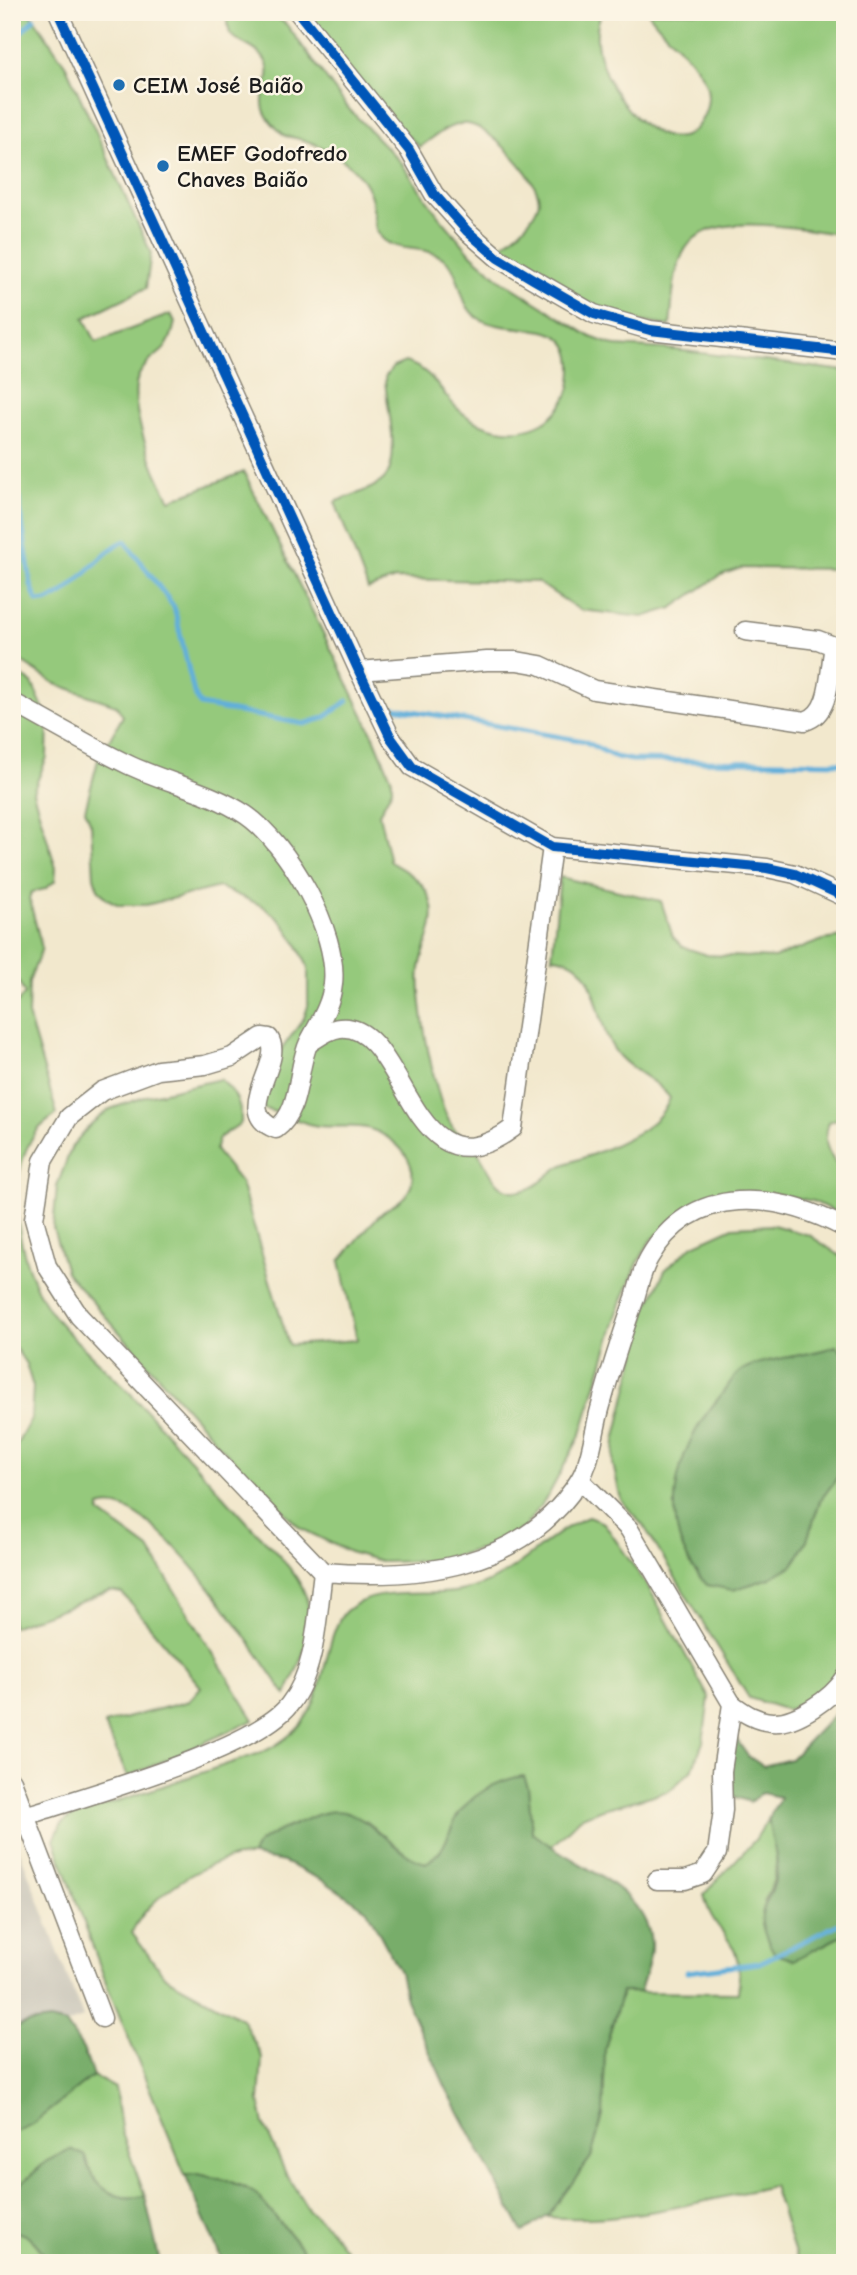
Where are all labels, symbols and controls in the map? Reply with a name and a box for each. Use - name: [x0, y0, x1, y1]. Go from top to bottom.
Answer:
- place label: CEIM José Baião: [133, 72, 303, 99]
- marker: CEIM José Baião: [111, 77, 127, 93]
- place label: EMEF Godofredo Chaves Baião: [177, 140, 348, 193]
- marker: EMEF Godofredo Chaves Baião: [155, 158, 171, 174]

